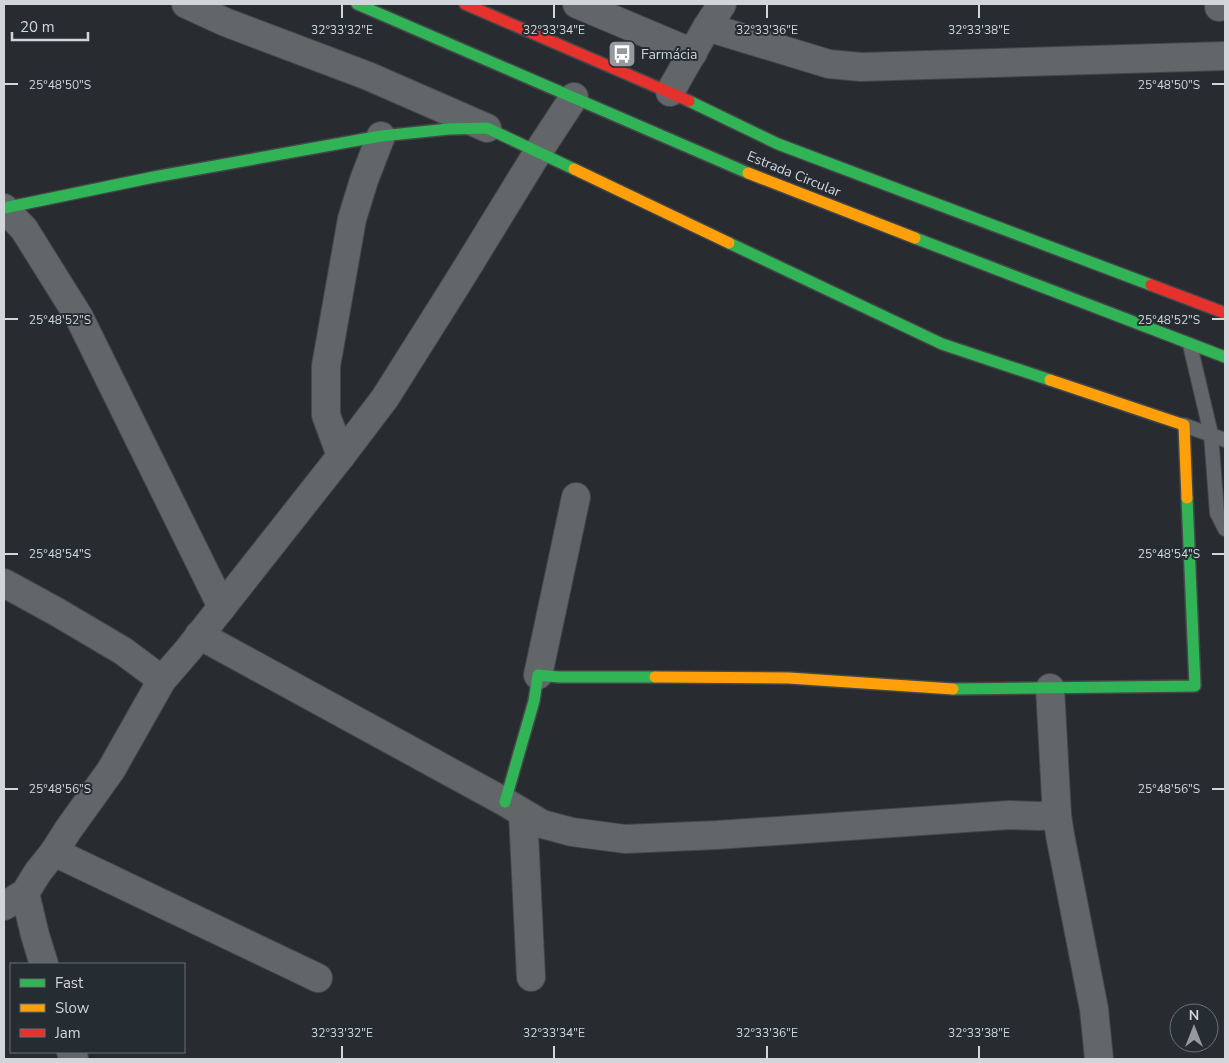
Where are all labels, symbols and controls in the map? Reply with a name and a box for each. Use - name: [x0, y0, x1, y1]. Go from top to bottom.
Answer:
- scale bar: [12, 10, 89, 42]
- text: 20 m: [20, 17, 55, 37]
- text: 32°33'32"E: [311, 22, 373, 38]
- text: 32°33'34"E: [523, 22, 585, 38]
- text: 32°33'36"E: [736, 22, 798, 38]
- text: 32°33'38"E: [948, 22, 1010, 38]
- bus stop icon: Farmácia: [607, 39, 637, 69]
- place label: Farmácia: [641, 45, 697, 64]
- text: 25°48'50"S: [29, 77, 91, 93]
- text: 25°48'50"S: [1138, 77, 1200, 93]
- street label: Estrada Circular: [744, 147, 844, 201]
- text: 25°48'52"S: [29, 312, 91, 328]
- text: 25°48'52"S: [1138, 312, 1200, 328]
- text: 25°48'54"S: [29, 546, 91, 562]
- text: 25°48'54"S: [1138, 546, 1200, 562]
- text: 25°48'56"S: [29, 781, 91, 797]
- text: 25°48'56"S: [1138, 781, 1200, 797]
- legend: [10, 963, 185, 1053]
- text: Fast: [55, 973, 84, 993]
- text: Slow: [55, 998, 90, 1018]
- north arrow: [1169, 1003, 1219, 1053]
- text: N: [1189, 1006, 1199, 1025]
- text: Jam: [54, 1023, 81, 1043]
- text: 32°33'32"E: [311, 1025, 373, 1041]
- text: 32°33'34"E: [523, 1025, 585, 1041]
- text: 32°33'36"E: [736, 1025, 798, 1041]
- text: 32°33'38"E: [948, 1025, 1010, 1041]

